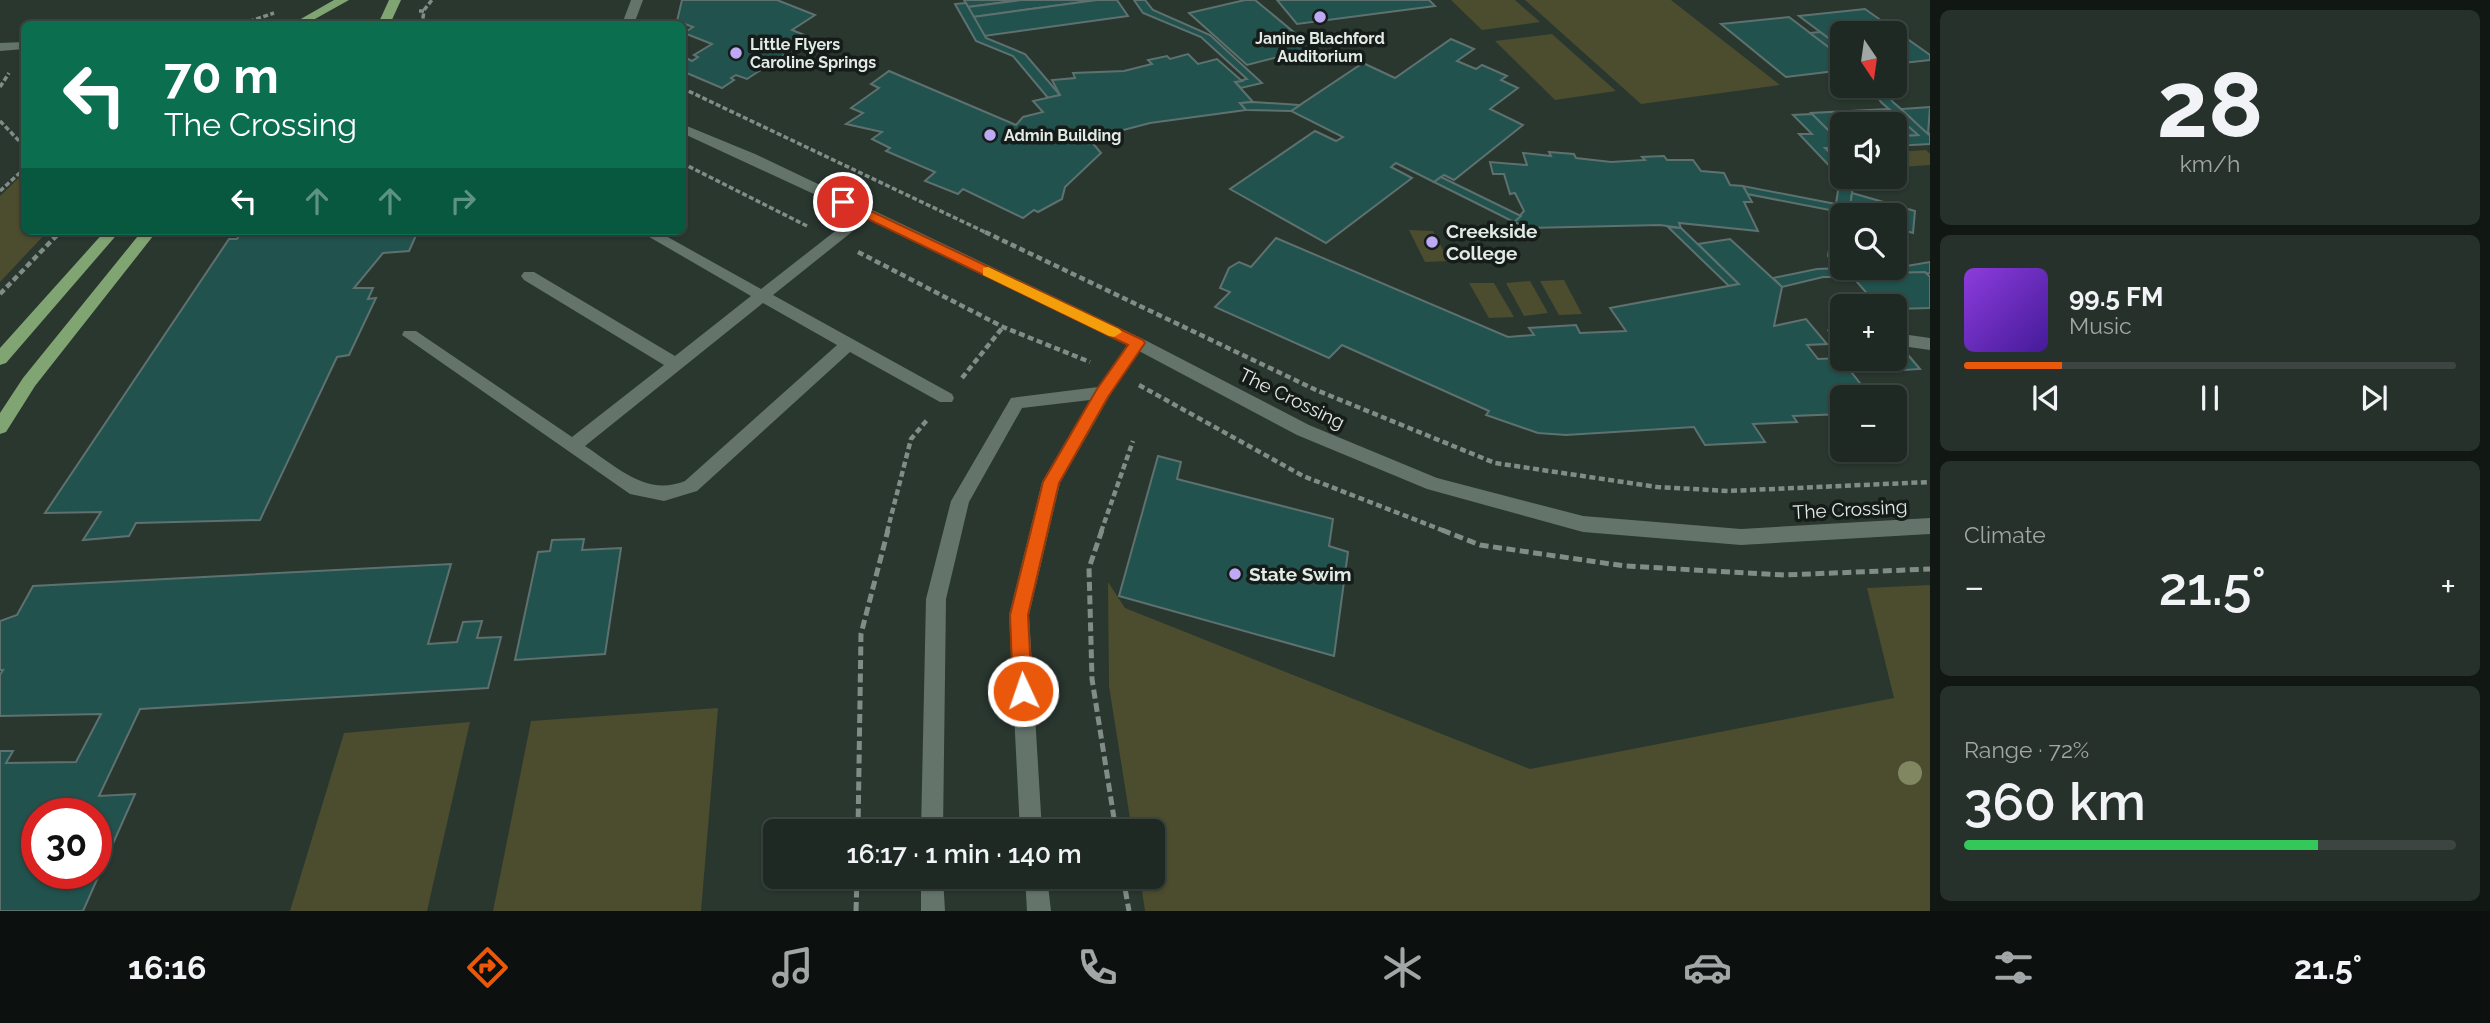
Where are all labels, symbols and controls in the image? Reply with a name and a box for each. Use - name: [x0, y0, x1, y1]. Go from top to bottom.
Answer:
- marker: Janine Blachford Auditorium: [1312, 9, 1328, 25]
- north arrow: [1830, 21, 1908, 98]
- map controls: [1830, 21, 1907, 462]
- place label: Janine Blachford Auditorium: [1255, 29, 1385, 66]
- place label: Little Flyers Caroline Springs: [750, 35, 876, 72]
- marker: Little Flyers Caroline Springs: [728, 45, 744, 61]
- text: 70 m: [164, 47, 279, 104]
- icon: left: [49, 49, 140, 140]
- text: 28: [2157, 51, 2263, 158]
- text: The Crossing: [164, 106, 357, 143]
- button: sound: [1830, 112, 1907, 189]
- place label: Admin Building: [1004, 126, 1121, 145]
- marker: Admin Building: [982, 127, 998, 143]
- text: km/h: [2180, 150, 2240, 177]
- pin: [813, 172, 873, 232]
- icon: left: [225, 182, 263, 220]
- icon: ahead: [298, 182, 336, 220]
- icon: ahead: [371, 182, 409, 220]
- icon: right: [444, 182, 482, 220]
- icon: arrive: [824, 183, 862, 221]
- button: search: [1830, 203, 1907, 280]
- place label: Creekside College: [1446, 220, 1537, 264]
- marker: Creekside College: [1424, 234, 1440, 250]
- text: 99.5 FM: [2069, 282, 2164, 312]
- button: +: [1830, 294, 1907, 371]
- text: Music: [2069, 312, 2132, 339]
- street label: The Crossing: [1236, 363, 1348, 433]
- icon: previous: [2027, 379, 2065, 417]
- icon: pause: [2191, 379, 2229, 417]
- icon: next: [2355, 379, 2393, 417]
- button: −: [1830, 385, 1907, 462]
- street label: The Crossing: [1792, 495, 1908, 523]
- text: Climate: [1964, 521, 2046, 548]
- text: 21.5°: [2159, 556, 2266, 617]
- place label: State Swim: [1249, 563, 1351, 585]
- text: −: [1964, 564, 1984, 609]
- text: +: [2440, 564, 2456, 609]
- marker: State Swim: [1227, 566, 1243, 582]
- position arrow: [986, 654, 1060, 728]
- text: Range · 72%: [1964, 736, 2089, 763]
- text: 360 km: [1964, 771, 2146, 832]
- speed limit sign: 30: [21, 798, 112, 889]
- text: 16:17 · 1 min · 140 m: [846, 839, 1082, 869]
- icon: directions: [463, 943, 512, 992]
- icon: music: [768, 943, 817, 992]
- icon: phone: [1073, 943, 1122, 992]
- icon: climate: [1378, 943, 1427, 992]
- icon: car: [1683, 943, 1732, 992]
- icon: filters: [1989, 943, 2038, 992]
- text: 16:16: [128, 949, 206, 986]
- text: 21.5°: [2294, 949, 2362, 986]

